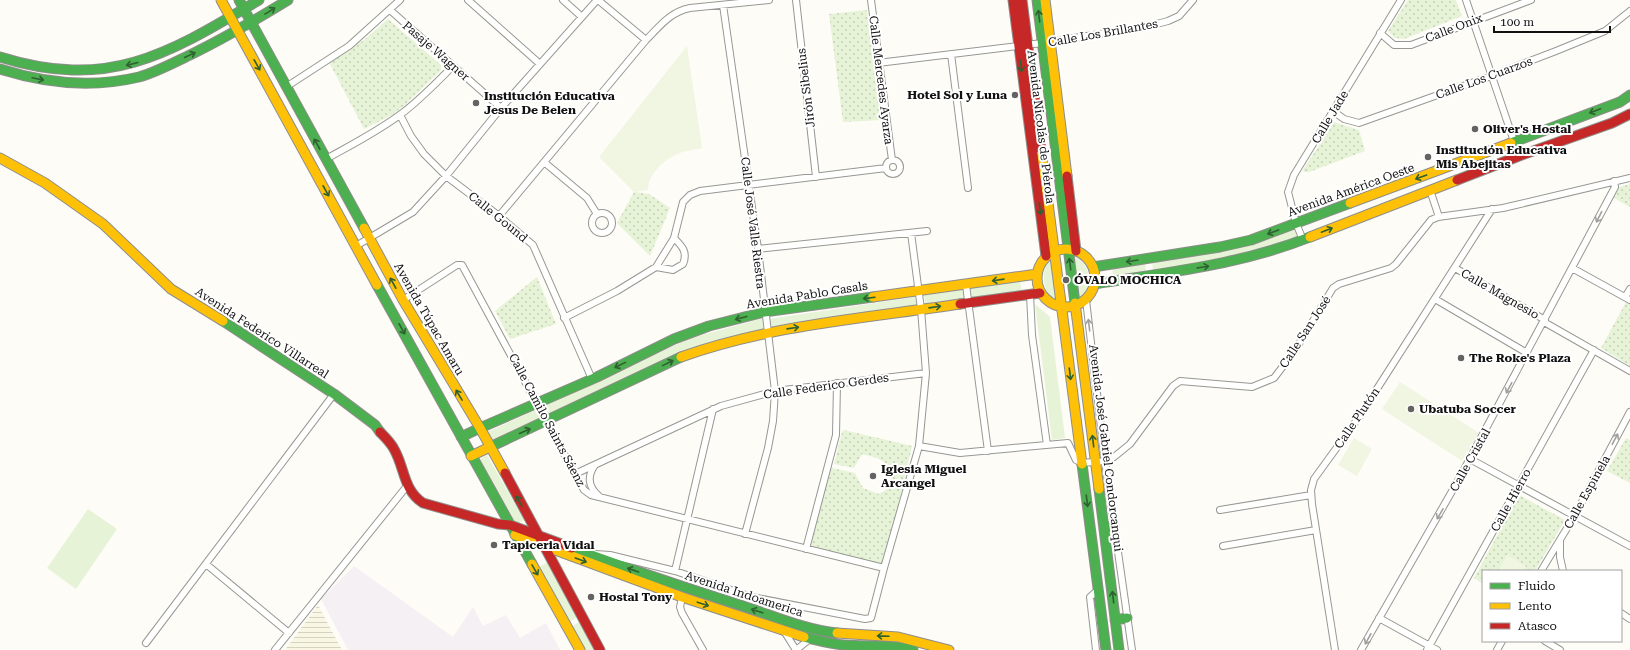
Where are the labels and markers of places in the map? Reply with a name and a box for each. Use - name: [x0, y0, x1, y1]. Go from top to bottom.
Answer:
- place label: Hotel Sol y Luna: [907, 88, 1007, 102]
- place label: Institución Educativa Jesus De Belen: [484, 89, 615, 117]
- marker: Hotel Sol y Luna: [1010, 90, 1020, 100]
- marker: Institución Educativa Jesus De Belen: [471, 98, 481, 108]
- place label: Oliver's Hostal: [1483, 122, 1571, 136]
- marker: Oliver's Hostal: [1470, 124, 1480, 134]
- place label: Institución Educativa Mis Abejitas: [1436, 143, 1567, 171]
- marker: Institución Educativa Mis Abejitas: [1423, 152, 1433, 162]
- place label: ÓVALO MOCHICA: [1074, 273, 1182, 287]
- marker: ÓVALO MOCHICA: [1061, 275, 1071, 285]
- place label: The Roke's Plaza: [1469, 351, 1571, 365]
- marker: The Roke's Plaza: [1456, 353, 1466, 363]
- place label: Ubatuba Soccer: [1419, 402, 1516, 416]
- marker: Ubatuba Soccer: [1406, 404, 1416, 414]
- place label: Iglesia Miguel Arcangel: [881, 462, 967, 490]
- marker: Iglesia Miguel Arcangel: [868, 471, 878, 481]
- place label: Tapiceria Vidal: [502, 538, 594, 552]
- marker: Tapiceria Vidal: [489, 540, 499, 550]
- place label: Hostal Tony: [599, 590, 673, 604]
- marker: Hostal Tony: [586, 592, 596, 602]

